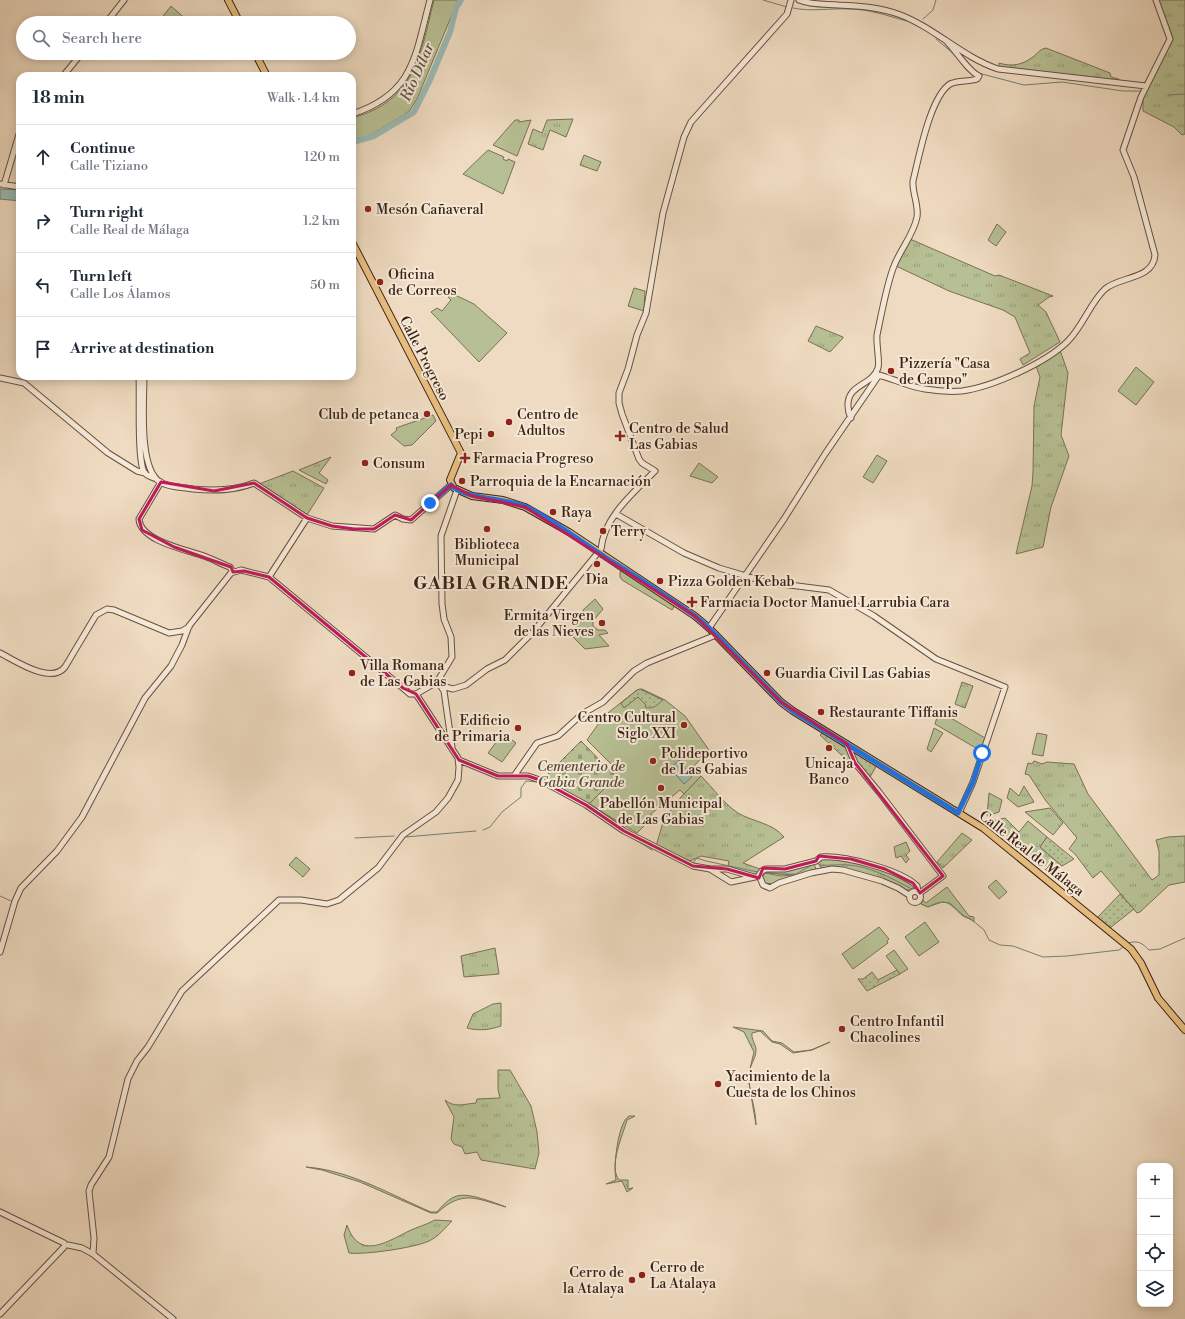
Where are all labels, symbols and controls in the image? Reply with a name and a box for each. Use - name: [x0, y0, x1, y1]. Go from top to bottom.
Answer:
- search box: [16, 16, 356, 60]
- icon: search: [30, 27, 52, 49]
- text: Search here: [62, 29, 142, 48]
- water label: Río Dílar: [396, 40, 439, 105]
- text: 18 min: [32, 87, 85, 109]
- text: Walk · 1.4 km: [267, 90, 340, 106]
- text: Continue: [70, 139, 135, 158]
- icon: ahead: [32, 146, 54, 168]
- text: 120 m: [304, 149, 340, 165]
- text: Calle Tiziano: [70, 158, 148, 174]
- place label: Mesón Cañaveral: [376, 201, 484, 219]
- text: Turn right: [70, 203, 144, 222]
- marker: Mesón Cañaveral: [363, 204, 373, 214]
- icon: right: [32, 210, 54, 232]
- text: 1.2 km: [303, 213, 340, 229]
- text: Calle Real de Málaga: [70, 222, 189, 238]
- place label: Oficina de Correos: [388, 266, 457, 300]
- text: Turn left: [70, 267, 132, 286]
- icon: left: [32, 274, 54, 296]
- text: 50 m: [310, 277, 340, 293]
- marker: Oficina de Correos: [375, 277, 385, 287]
- text: Calle Los Álamos: [70, 286, 170, 302]
- street label: Calle Progreso: [395, 313, 453, 404]
- icon: arrive: [32, 338, 54, 360]
- text: Arrive at destination: [70, 339, 214, 358]
- place label: Pizzería "Casa de Campo": [899, 355, 991, 389]
- marker: Pizzería "Casa de Campo": [886, 366, 896, 376]
- place label: Club de petanca: [319, 406, 420, 424]
- place label: Centro de Adultos: [516, 406, 579, 440]
- marker: Club de petanca: [422, 409, 432, 419]
- marker: Centro de Adultos: [504, 417, 514, 427]
- place label: Centro de Salud Las Gabias: [629, 420, 729, 454]
- place label: Pepi: [455, 426, 483, 444]
- marker: Pepi: [486, 429, 496, 439]
- marker: Centro de Salud Las Gabias: [614, 430, 626, 442]
- place label: Farmacia Progreso: [473, 450, 594, 468]
- marker: Farmacia Progreso: [460, 453, 470, 463]
- place label: Consum: [373, 455, 425, 473]
- marker: Consum: [360, 458, 370, 468]
- place label: Parroquia de la Encarnación: [470, 473, 652, 491]
- marker: Parroquia de la Encarnación: [457, 476, 467, 486]
- route end: [421, 494, 439, 512]
- place label: Raya: [561, 504, 593, 522]
- marker: Raya: [548, 507, 558, 517]
- place label: Terry: [611, 523, 647, 541]
- marker: Biblioteca Municipal: [482, 524, 492, 534]
- marker: Terry: [598, 526, 608, 536]
- place label: Biblioteca Municipal: [453, 536, 520, 570]
- marker: Dia: [592, 559, 602, 569]
- place label: Dia: [586, 571, 609, 589]
- district label: GABIA GRANDE: [413, 572, 569, 595]
- place label: Pizza Golden Kebab: [668, 573, 794, 591]
- marker: Pizza Golden Kebab: [655, 576, 665, 586]
- place label: Farmacia Doctor Manuel Larrubia Cara: [700, 594, 950, 612]
- marker: Farmacia Doctor Manuel Larrubia Cara: [687, 597, 697, 607]
- place label: Ermita Virgen de las Nieves: [504, 607, 595, 641]
- marker: Ermita Virgen de las Nieves: [597, 618, 607, 628]
- place label: Villa Romana de Las Gabias: [359, 657, 447, 691]
- place label: Guardia Civil Las Gabias: [775, 665, 930, 683]
- marker: Villa Romana de Las Gabias: [347, 668, 357, 678]
- marker: Guardia Civil Las Gabias: [762, 668, 772, 678]
- place label: Restaurante Tiffanis: [829, 704, 958, 722]
- marker: Restaurante Tiffanis: [816, 707, 826, 717]
- place label: Centro Cultural Siglo XXI: [577, 709, 677, 743]
- place label: Edificio de Primaria: [434, 712, 511, 746]
- marker: Centro Cultural Siglo XXI: [679, 720, 689, 730]
- marker: Edificio de Primaria: [513, 723, 523, 733]
- marker: Unicaja Banco: [824, 743, 834, 753]
- route start: [973, 744, 991, 762]
- place label: Polideportivo de Las Gabias: [661, 745, 748, 779]
- place label: Unicaja Banco: [805, 755, 854, 789]
- marker: Polideportivo de Las Gabias: [648, 756, 658, 766]
- park label: Cementerio de Gabia Grande: [537, 758, 626, 792]
- marker: Pabellón Municipal de Las Gabias: [656, 783, 666, 793]
- place label: Pabellón Municipal de Las Gabias: [600, 795, 722, 829]
- street label: Calle Real de Málaga: [975, 807, 1088, 901]
- place label: Centro Infantil Chacolines: [850, 1013, 945, 1047]
- marker: Centro Infantil Chacolines: [837, 1024, 847, 1034]
- place label: Yacimiento de la Cuesta de los Chinos: [725, 1068, 856, 1102]
- marker: Yacimiento de la Cuesta de los Chinos: [713, 1079, 723, 1089]
- map controls: [1137, 1163, 1173, 1307]
- button: +: [1137, 1163, 1173, 1199]
- button: −: [1137, 1199, 1173, 1235]
- button: locate: [1137, 1235, 1173, 1271]
- place label: Cerro de La Atalaya: [650, 1259, 717, 1293]
- place label: Cerro de la Atalaya: [563, 1264, 625, 1298]
- marker: Cerro de La Atalaya: [637, 1270, 647, 1280]
- button: layers: [1137, 1271, 1173, 1307]
- marker: Cerro de la Atalaya: [627, 1275, 637, 1285]

